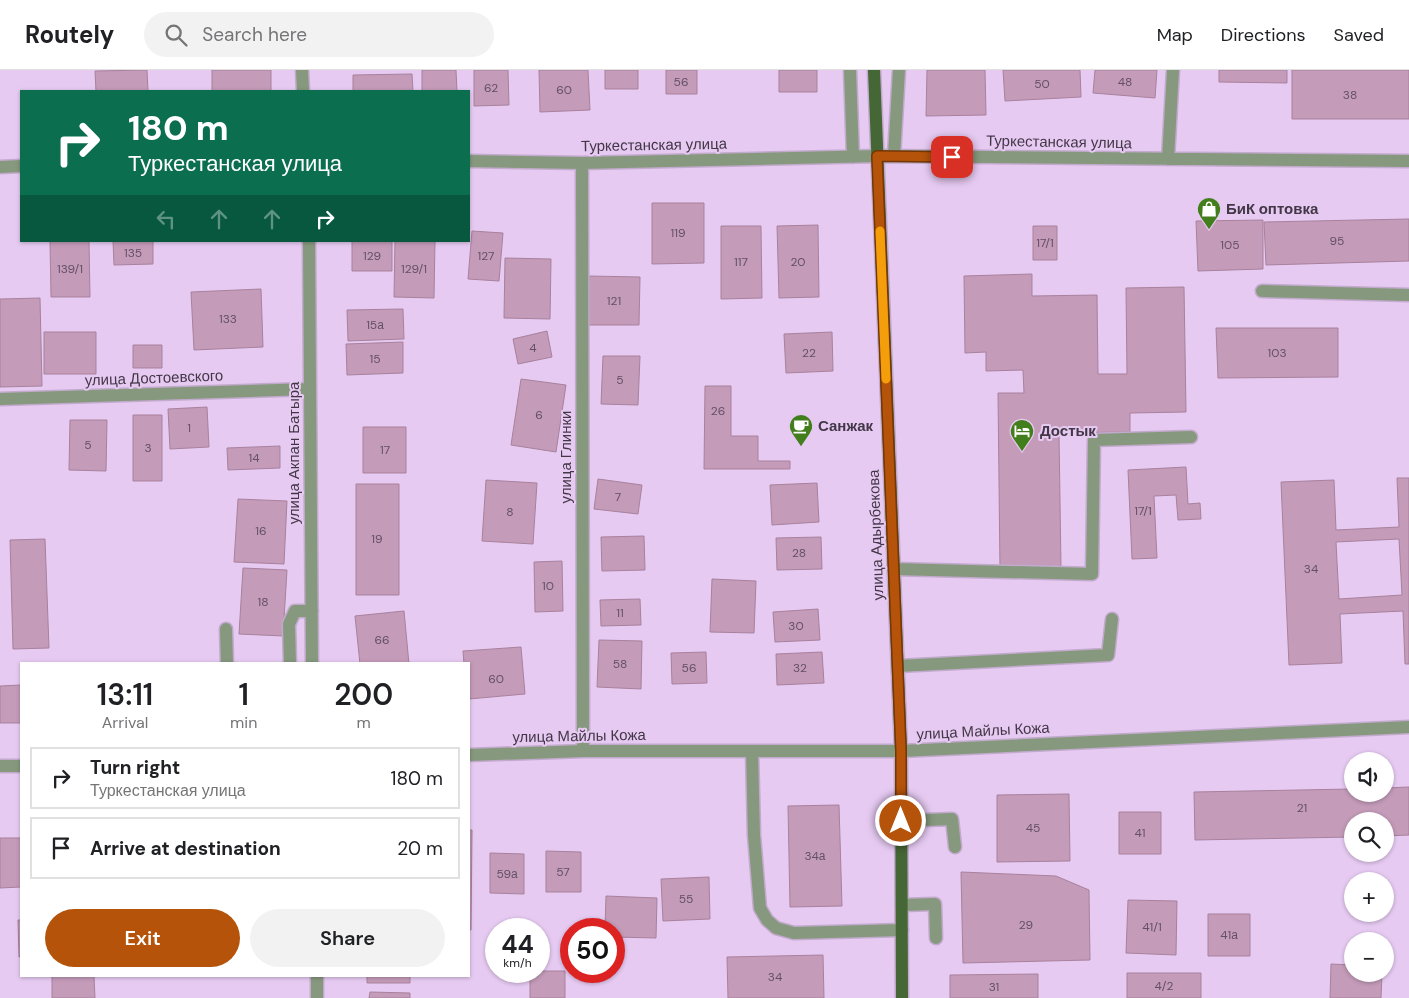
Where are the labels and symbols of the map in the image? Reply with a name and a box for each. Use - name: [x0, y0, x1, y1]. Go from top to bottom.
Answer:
- house number: 56: [674, 74, 688, 90]
- house number: 48: [1118, 74, 1132, 90]
- house number: 50: [1034, 76, 1050, 92]
- house number: 62: [484, 80, 498, 96]
- house number: 60: [556, 82, 572, 98]
- house number: 38: [1343, 87, 1357, 103]
- street label: Туркестанская улица: [986, 131, 1133, 153]
- street label: Туркестанская улица: [581, 134, 728, 156]
- pin: [931, 136, 973, 178]
- shop icon: БиК оптовка: [1196, 196, 1222, 230]
- place label: БиК оптовка: [1226, 199, 1319, 219]
- house number: 119: [670, 225, 686, 241]
- house number: 95: [1330, 233, 1344, 249]
- house number: 17/1: [1036, 235, 1054, 251]
- house number: 105: [1220, 237, 1240, 253]
- house number: 135: [124, 245, 142, 261]
- house number: 129: [363, 248, 381, 264]
- house number: 127: [478, 248, 494, 264]
- house number: 117: [734, 254, 748, 270]
- house number: 20: [790, 254, 806, 270]
- house number: 139/1: [57, 261, 83, 277]
- house number: 129/1: [401, 261, 427, 277]
- house number: 121: [607, 293, 621, 309]
- house number: 133: [219, 311, 237, 327]
- house number: 15а: [366, 317, 384, 333]
- house number: 4: [529, 340, 537, 356]
- house number: 22: [802, 345, 816, 361]
- house number: 103: [1267, 345, 1287, 361]
- house number: 15: [369, 351, 381, 367]
- street label: улица Достоевского: [84, 366, 224, 390]
- house number: 5: [616, 372, 624, 388]
- street label: улица Акпан Батыра: [284, 381, 304, 524]
- house number: 26: [711, 403, 725, 419]
- house number: 6: [535, 407, 543, 423]
- street label: улица Глинки: [556, 411, 576, 503]
- cafe icon: Санжак: [788, 413, 814, 447]
- place label: Санжак: [818, 416, 874, 436]
- hotel icon: Достык: [1009, 418, 1035, 452]
- house number: 1: [187, 420, 191, 436]
- place label: Достык: [1040, 421, 1096, 441]
- house number: 5: [84, 437, 92, 453]
- house number: 3: [144, 440, 152, 456]
- house number: 17: [380, 442, 390, 458]
- house number: 14: [248, 450, 260, 466]
- street label: улица Адырбекова: [864, 468, 888, 601]
- house number: 7: [615, 489, 621, 505]
- house number: 17/1: [1134, 503, 1152, 519]
- house number: 8: [506, 504, 514, 520]
- house number: 16: [255, 523, 267, 539]
- house number: 19: [371, 531, 383, 547]
- house number: 28: [792, 545, 806, 561]
- house number: 34: [1304, 561, 1318, 577]
- house number: 10: [542, 578, 554, 594]
- house number: 18: [257, 594, 269, 610]
- house number: 11: [616, 605, 624, 621]
- house number: 30: [788, 618, 804, 634]
- house number: 66: [374, 632, 390, 648]
- house number: 58: [613, 656, 627, 672]
- house number: 56: [682, 660, 696, 676]
- house number: 32: [793, 660, 807, 676]
- house number: 60: [488, 671, 504, 687]
- street label: улица Майлы Кожа: [916, 717, 1051, 744]
- street label: улица Майлы Кожа: [512, 725, 647, 747]
- position arrow: [874, 794, 926, 846]
- house number: 21: [1297, 800, 1307, 816]
- house number: 45: [1026, 820, 1040, 836]
- house number: 41: [1134, 825, 1146, 841]
- house number: 34а: [804, 848, 826, 864]
- house number: 57: [556, 864, 570, 880]
- house number: 59а: [496, 866, 518, 882]
- house number: 55: [679, 891, 693, 907]
- house number: 29: [1019, 917, 1033, 933]
- speed limit sign: 50: [560, 918, 625, 983]
- house number: 41/1: [1142, 919, 1162, 935]
- house number: 41а: [1220, 927, 1238, 943]
- house number: 34: [768, 969, 782, 985]
- house number: 4/2: [1155, 978, 1174, 994]
- house number: 31: [989, 979, 999, 995]

